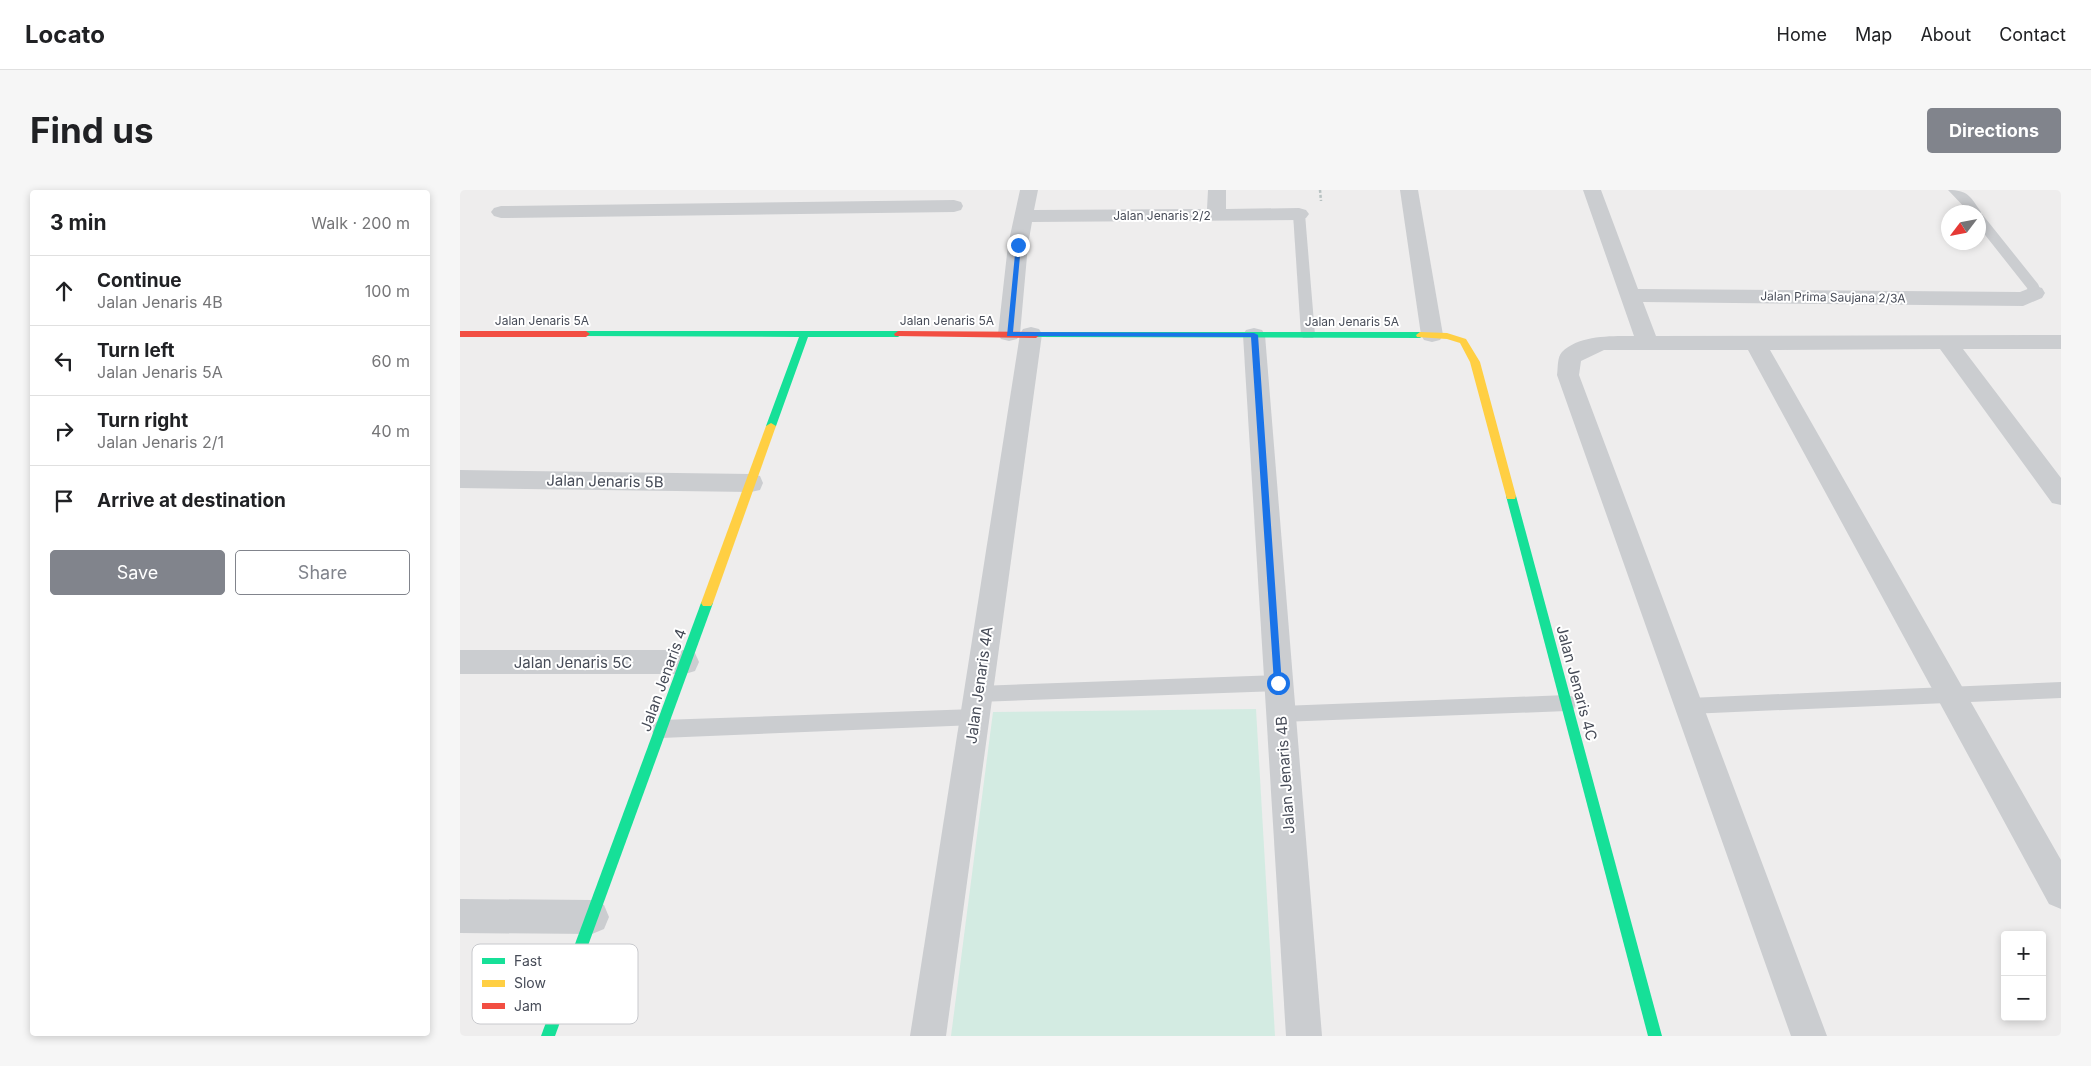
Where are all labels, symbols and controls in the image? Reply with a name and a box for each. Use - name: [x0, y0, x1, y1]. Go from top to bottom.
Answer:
- text: Locato: [25, 20, 105, 49]
- text: Home: [1777, 24, 1827, 45]
- text: Map: [1855, 24, 1892, 45]
- text: About: [1920, 24, 1971, 45]
- text: Contact: [1999, 24, 2066, 45]
- button: Directions: [1927, 108, 2061, 153]
- text: Find us: [30, 109, 154, 151]
- north arrow: [1941, 205, 1986, 250]
- street label: Jalan Jenaris 2/2: [1113, 208, 1211, 223]
- text: 3 min: [50, 210, 106, 235]
- text: Walk · 200 m: [311, 213, 410, 233]
- route end: [1007, 234, 1030, 257]
- text: Continue: [97, 269, 182, 292]
- icon: ahead: [50, 277, 78, 305]
- text: 100 m: [365, 281, 410, 301]
- street label: Jalan Prima Saujana 2/3A: [1760, 288, 1906, 306]
- text: Jalan Jenaris 4B: [97, 292, 223, 312]
- street label: Jalan Jenaris 5A: [495, 313, 589, 328]
- street label: Jalan Jenaris 5A: [900, 313, 994, 328]
- street label: Jalan Jenaris 5A: [1305, 314, 1399, 329]
- text: Turn left: [97, 339, 175, 362]
- icon: left: [50, 347, 78, 375]
- text: 60 m: [371, 351, 410, 371]
- text: Jalan Jenaris 5A: [97, 362, 223, 382]
- text: Turn right: [97, 409, 188, 432]
- icon: right: [50, 417, 78, 445]
- text: 40 m: [371, 421, 410, 441]
- text: Jalan Jenaris 2/1: [97, 432, 224, 452]
- street label: Jalan Jenaris 5B: [546, 470, 664, 492]
- icon: arrive: [50, 487, 78, 515]
- text: Arrive at destination: [97, 489, 286, 512]
- button: Save: [50, 550, 225, 595]
- button: Share: [235, 550, 410, 595]
- street label: Jalan Jenaris 4C: [1552, 623, 1602, 743]
- street label: Jalan Jenaris 4A: [961, 625, 997, 745]
- street label: Jalan Jenaris 4: [636, 626, 690, 734]
- street label: Jalan Jenaris 5C: [514, 653, 632, 672]
- route start: [1267, 672, 1290, 695]
- street label: Jalan Jenaris 4B: [1271, 716, 1299, 834]
- map controls: [2001, 931, 2046, 1021]
- button: +: [2001, 931, 2046, 976]
- legend: [472, 944, 638, 1024]
- text: Fast: [514, 952, 542, 969]
- text: Slow: [514, 974, 546, 991]
- button: −: [2001, 976, 2046, 1021]
- text: Jam: [514, 997, 542, 1014]

